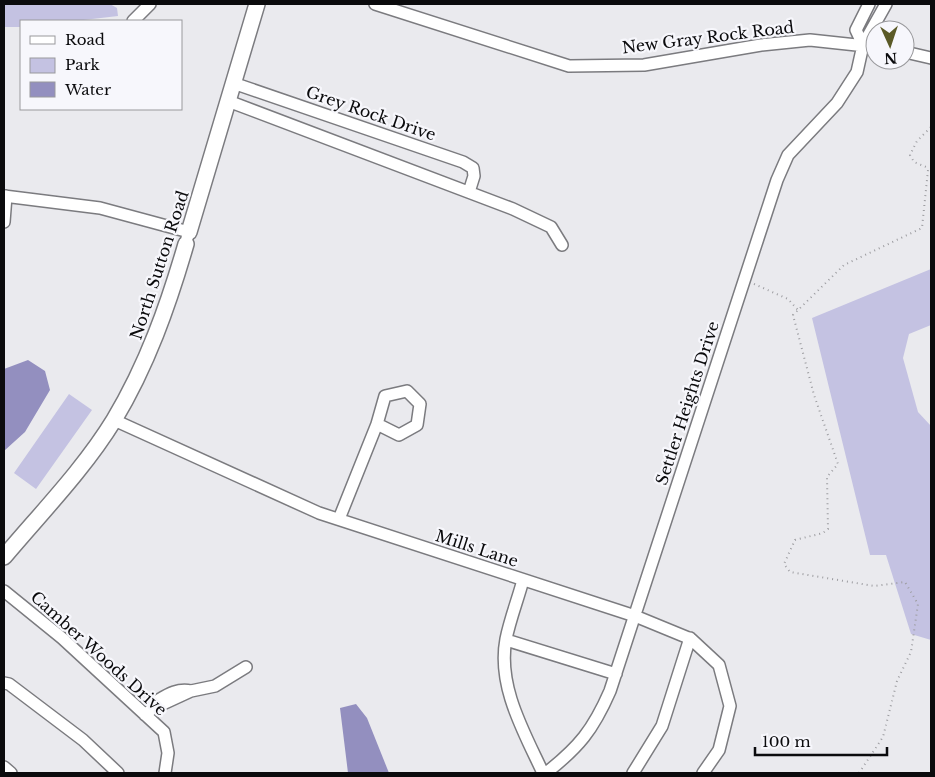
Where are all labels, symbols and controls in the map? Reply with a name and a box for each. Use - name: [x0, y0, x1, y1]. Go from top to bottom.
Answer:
- street label: New Gray Rock Road: [621, 16, 795, 57]
- legend: [20, 20, 182, 110]
- north arrow: [865, 20, 915, 70]
- text: Road: [65, 30, 105, 49]
- text: N: [884, 49, 898, 67]
- text: Park: [65, 55, 101, 74]
- text: Water: [64, 80, 112, 99]
- street label: Grey Rock Drive: [303, 81, 439, 145]
- street label: North Sutton Road: [125, 188, 193, 342]
- street label: Settler Heights Drive: [651, 319, 723, 487]
- street label: Mills Lane: [433, 525, 521, 571]
- street label: Camber Woods Drive: [27, 587, 171, 719]
- scale bar: [755, 724, 888, 756]
- text: 100 m: [762, 732, 811, 751]

